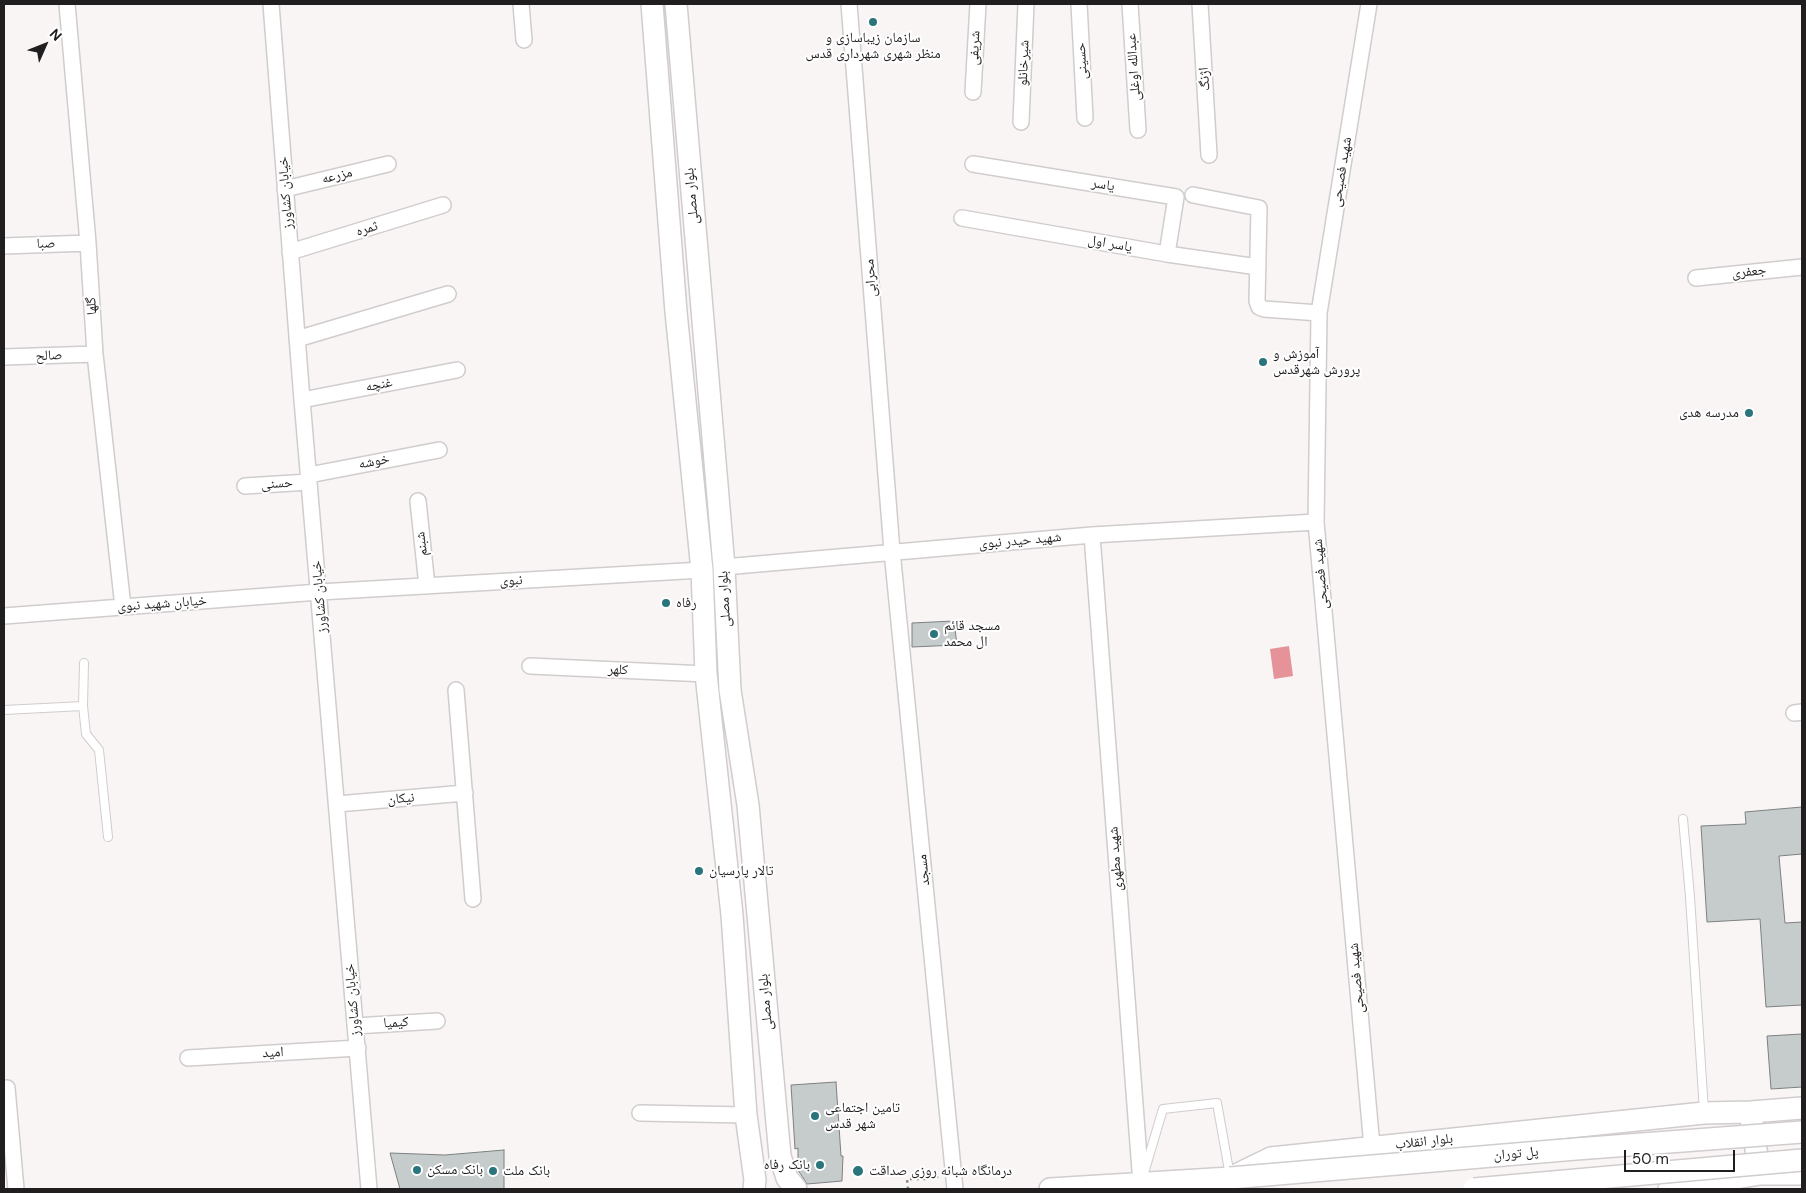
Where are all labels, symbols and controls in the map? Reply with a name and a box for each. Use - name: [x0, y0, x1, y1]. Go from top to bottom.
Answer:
- marker: سازمان زیباسازی و منظر شهری شهرداری قدس: [867, 16, 879, 28]
- north arrow: [20, 20, 70, 70]
- text: N: [46, 25, 66, 45]
- place label: سازمان زیباسازی و منظر شهری شهرداری قدس: [805, 30, 941, 62]
- street label: شریفی: [966, 30, 984, 66]
- street label: عبدالله اوغلی: [1123, 33, 1145, 101]
- street label: شیرخانلو: [1015, 40, 1033, 86]
- street label: حسینی: [1073, 42, 1091, 80]
- street label: اژنگ: [1196, 67, 1214, 91]
- street label: شهید فصیحی: [1328, 136, 1356, 208]
- street label: خیابان کشاورز: [275, 156, 297, 230]
- street label: مزرعه: [320, 164, 354, 188]
- street label: بلوار مصلی: [681, 167, 703, 225]
- street label: یاسر: [1090, 175, 1116, 195]
- street label: ثمره: [354, 218, 380, 240]
- street label: یاسر اول: [1086, 232, 1134, 256]
- street label: صبا: [36, 235, 56, 253]
- street label: محرابی: [861, 258, 881, 298]
- street label: جعفری: [1731, 262, 1767, 282]
- street label: گلها: [83, 296, 101, 316]
- place label: آموزش و پرورش شهرقدس: [1273, 346, 1360, 378]
- street label: صالح: [35, 347, 63, 365]
- marker: آموزش و پرورش شهرقدس: [1257, 356, 1269, 368]
- street label: غنچه: [364, 374, 394, 396]
- place label: مدرسه هدی: [1679, 405, 1739, 421]
- marker: مدرسه هدی: [1743, 407, 1755, 419]
- street label: خوشه: [357, 451, 391, 473]
- street label: حسنی: [261, 475, 293, 493]
- street label: شهید حیدر نبوی: [978, 529, 1062, 553]
- street label: شبنم: [412, 531, 432, 557]
- street label: شهید فصیحی: [1310, 538, 1332, 610]
- street label: خیابان کشاورز: [308, 560, 332, 634]
- street label: بلوار مصلی: [715, 570, 735, 628]
- street label: نبوی: [499, 572, 523, 590]
- street label: خیابان شهید نبوی: [117, 592, 207, 616]
- place label: رفاه: [676, 595, 697, 611]
- marker: رفاه: [660, 597, 672, 609]
- place label: مسجد قائم ال محمد: [944, 618, 1000, 650]
- marker: مسجد قائم ال محمد: [928, 628, 940, 640]
- street label: کلهر: [607, 661, 629, 679]
- street label: نیکان: [387, 789, 415, 809]
- street label: شهید مطهری: [1105, 826, 1127, 892]
- street label: مسجد: [914, 853, 934, 887]
- place label: تالار پارسیان: [709, 863, 773, 879]
- marker: تالار پارسیان: [693, 865, 705, 877]
- street label: شهید فصیحی: [1346, 942, 1368, 1014]
- street label: خیابان کشاورز: [341, 963, 365, 1037]
- street label: بلوار مصلی: [755, 973, 777, 1031]
- street label: کیمیا: [383, 1014, 409, 1032]
- street label: امید: [262, 1044, 284, 1062]
- place label: تامین اجتماعی شهر قدس: [825, 1100, 900, 1132]
- marker: تامین اجتماعی شهر قدس: [809, 1110, 821, 1122]
- street label: بلوار انقلاب: [1394, 1131, 1454, 1153]
- scale bar: [1626, 1140, 1737, 1172]
- street label: پل توران: [1493, 1144, 1539, 1164]
- text: 50 m: [1632, 1149, 1669, 1169]
- place label: بانک رفاه: [764, 1157, 810, 1173]
- marker: بانک رفاه: [814, 1159, 826, 1171]
- place label: بانک مسکن: [427, 1162, 483, 1178]
- place label: بانک ملت: [503, 1163, 550, 1179]
- place label: درمانگاه شبانه روزی صداقت: [869, 1163, 1012, 1179]
- marker: بانک مسکن: [411, 1164, 423, 1176]
- marker: درمانگاه شبانه روزی صداقت: [851, 1164, 865, 1178]
- marker: بانک ملت: [487, 1165, 499, 1177]

